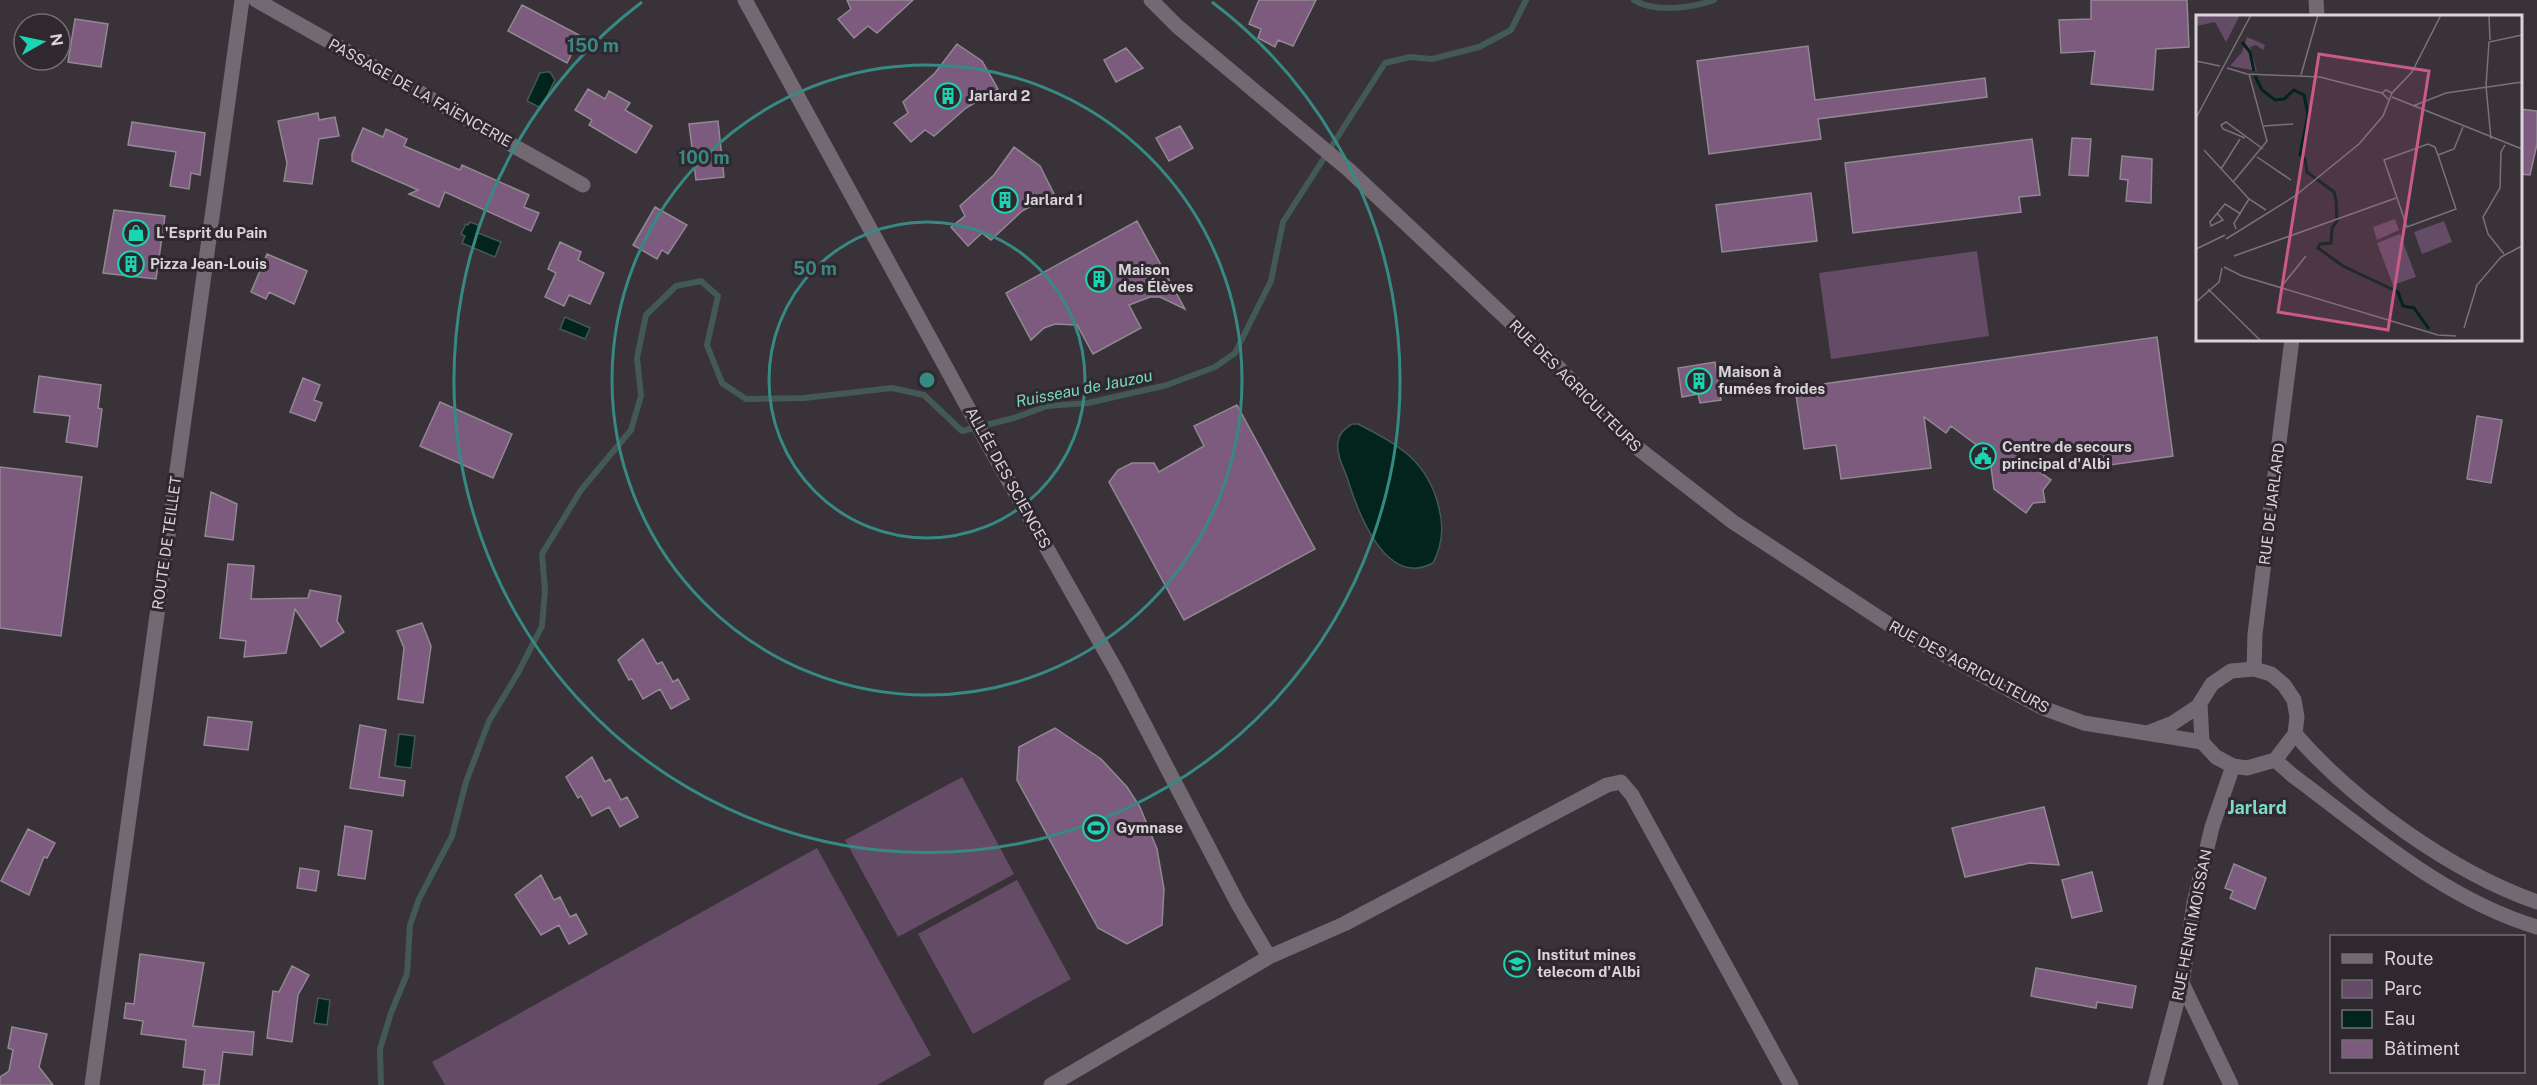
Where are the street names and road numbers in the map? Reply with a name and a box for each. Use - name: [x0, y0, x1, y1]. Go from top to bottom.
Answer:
- street label: PASSAGE DE LA FAÏENCERIE: [326, 34, 515, 150]
- street label: RUE DES AGRICULTEURS: [1506, 316, 1645, 455]
- street label: ALLÉE DES SCIENCES: [963, 404, 1054, 551]
- street label: RUE DE JARLARD: [2256, 442, 2287, 566]
- street label: ROUTE DE TEILLET: [149, 475, 184, 611]
- street label: RUE DES AGRICULTEURS: [1886, 617, 2052, 716]
- street label: RUE HENRI MOISSAN: [2168, 848, 2215, 1002]

